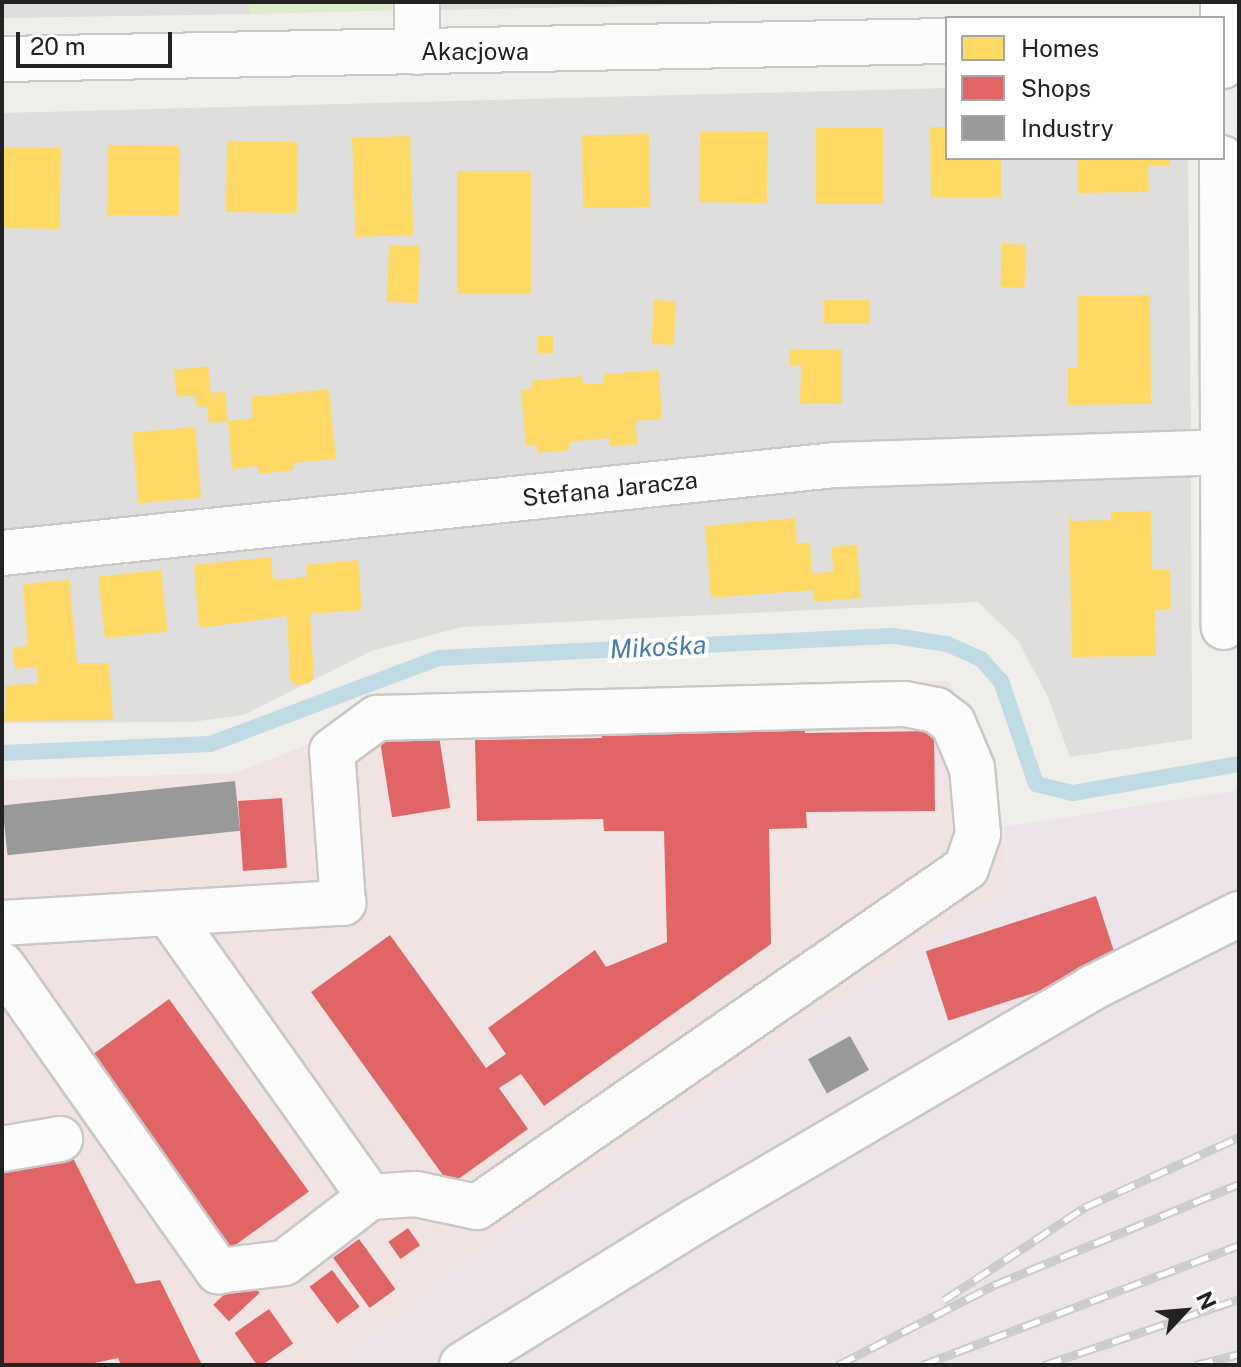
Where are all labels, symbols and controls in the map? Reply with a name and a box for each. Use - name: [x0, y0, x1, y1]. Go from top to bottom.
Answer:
- scale bar: [20, 16, 176, 66]
- legend: [945, 16, 1225, 160]
- text: 20 m: [30, 32, 86, 60]
- text: Homes: [1021, 34, 1099, 62]
- street label: Akacjowa: [421, 38, 529, 66]
- text: Shops: [1021, 74, 1091, 102]
- text: Industry: [1021, 114, 1114, 142]
- street label: Stefana Jaracza: [521, 465, 699, 513]
- water label: Mikośka: [609, 629, 707, 665]
- north arrow: [1145, 1271, 1225, 1351]
- text: N: [1191, 1287, 1222, 1314]

